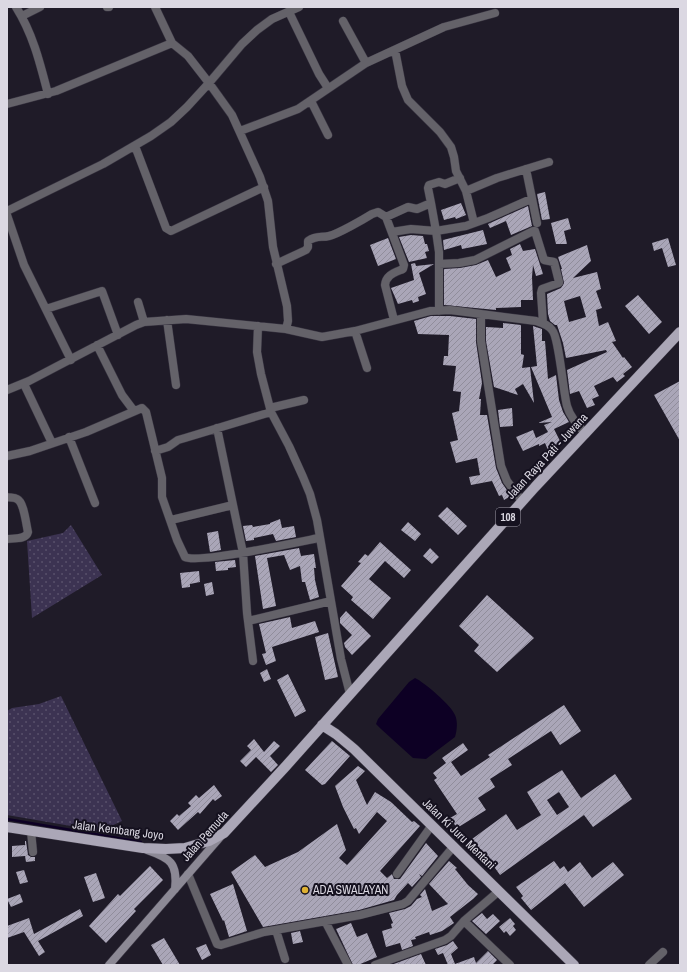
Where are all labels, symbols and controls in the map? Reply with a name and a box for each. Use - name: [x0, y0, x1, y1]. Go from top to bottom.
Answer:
- street label: Jalan Raya Pati - Juwana: [503, 409, 591, 502]
- road number: 108: [496, 508, 520, 526]
- street label: Jalan Ki Juru Mentani: [419, 795, 499, 873]
- street label: Jalan Pemuda: [178, 807, 232, 865]
- street label: Jalan Kembang Joyo: [71, 816, 165, 844]
- place label: ADA SWALAYAN: [312, 882, 388, 898]
- marker: ADA SWALAYAN: [300, 885, 310, 895]

